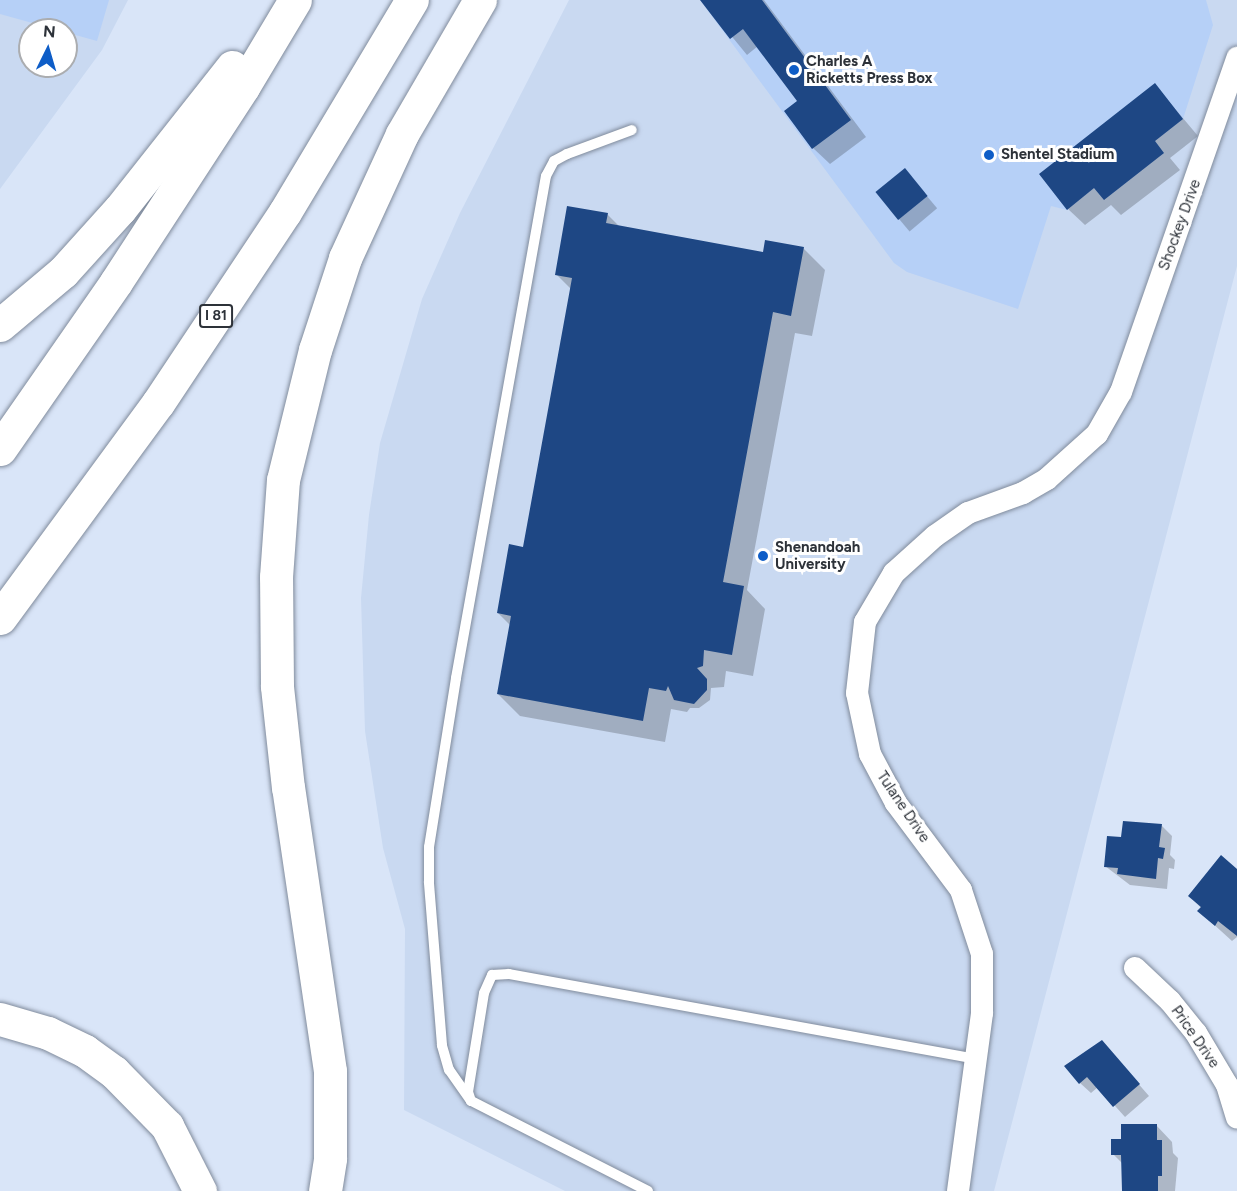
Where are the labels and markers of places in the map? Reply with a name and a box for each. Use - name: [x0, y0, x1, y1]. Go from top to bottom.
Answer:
- place label: Charles A Ricketts Press Box: [806, 52, 933, 87]
- marker: Charles A Ricketts Press Box: [787, 63, 801, 77]
- place label: Shentel Stadium: [1001, 146, 1114, 164]
- marker: Shentel Stadium: [982, 148, 996, 162]
- place label: Shenandoah University: [775, 538, 860, 573]
- marker: Shenandoah University: [756, 549, 770, 563]

